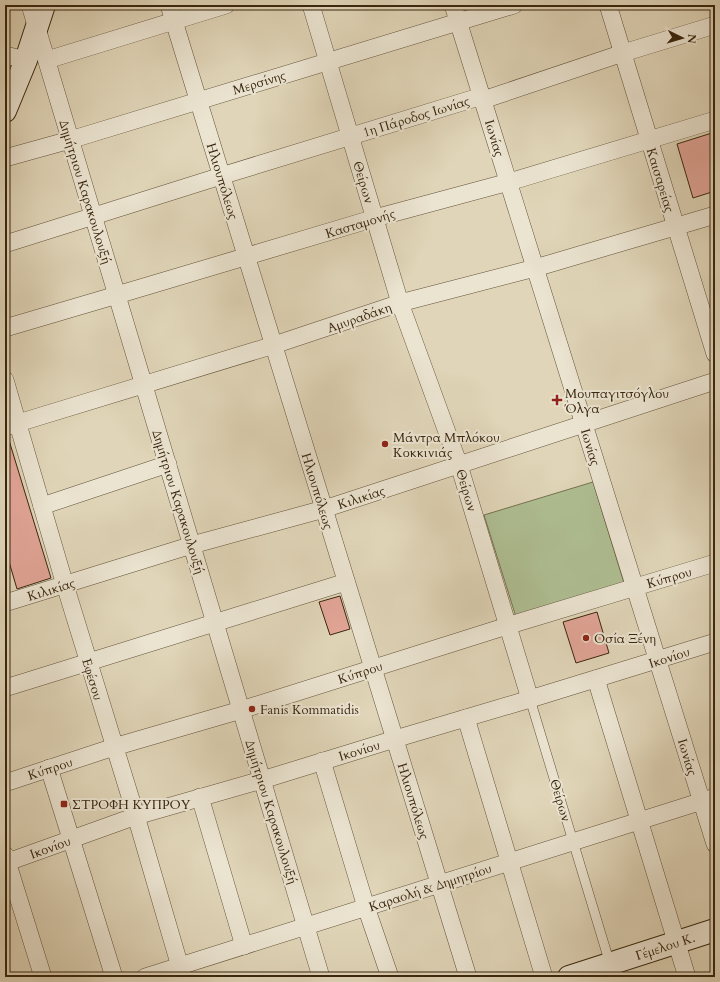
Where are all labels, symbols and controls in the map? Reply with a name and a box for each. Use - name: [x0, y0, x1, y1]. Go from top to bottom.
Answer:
- north arrow: [662, 18, 702, 58]
- text: N: [684, 33, 699, 45]
- street label: Μερσίνης: [230, 66, 289, 100]
- street label: 1η Πάροδος Ιωνίας: [361, 92, 472, 142]
- street label: Δημήτριου Καρακουλουξή: [54, 118, 116, 267]
- street label: Ιωνίας: [480, 118, 508, 159]
- street label: Ηλιουπόλεως: [202, 141, 242, 222]
- street label: Καισαρείας: [642, 146, 679, 215]
- street label: Θείρων: [348, 159, 378, 206]
- street label: Κασταμονής: [323, 205, 398, 243]
- street label: Αμυραδάκη: [325, 298, 394, 337]
- place label: Μουπαγιτσόγλου Όλγα: [564, 385, 669, 418]
- marker: Μουπαγιτσόγλου Όλγα: [552, 395, 562, 405]
- street label: Ιωνίας: [576, 427, 604, 468]
- street label: Δημήτριου Καρακουλουξή: [147, 428, 209, 577]
- place label: Μάντρα Μπλόκου Κοκκινιάς: [393, 429, 500, 462]
- marker: Μάντρα Μπλόκου Κοκκινιάς: [380, 439, 390, 449]
- street label: Ηλιουπόλεως: [297, 451, 337, 532]
- street label: Θείρων: [451, 467, 481, 514]
- street label: Κιλικίας: [335, 482, 388, 514]
- street label: Κύπρου: [645, 563, 694, 593]
- street label: Κιλικίας: [25, 574, 78, 606]
- place label: Οσία Ξένη: [594, 630, 656, 648]
- marker: Οσία Ξένη: [581, 633, 591, 643]
- street label: Ικονίου: [646, 643, 692, 673]
- street label: Εφέσου: [77, 656, 107, 703]
- street label: Κύπρου: [336, 657, 385, 689]
- place label: Fanis Kommatidis: [260, 701, 359, 719]
- marker: Fanis Kommatidis: [247, 704, 257, 714]
- street label: Ικονίου: [336, 736, 382, 766]
- street label: Ιωνίας: [673, 737, 701, 778]
- street label: Δημήτριου Καρακουλουξή: [240, 738, 302, 887]
- street label: Κύπρου: [26, 753, 75, 785]
- street label: Ηλιουπόλεως: [393, 761, 433, 842]
- street label: Θείρων: [545, 777, 575, 824]
- place label: ΣΤΡΟΦΗ ΚΥΠΡΟΥ: [72, 796, 191, 814]
- marker: ΣΤΡΟΦΗ ΚΥΠΡΟΥ: [59, 799, 69, 809]
- street label: Ικονίου: [27, 832, 73, 864]
- street label: Καραολή & Δημητρίου: [367, 860, 494, 916]
- street label: Γέμελου Κ.: [633, 929, 697, 965]

